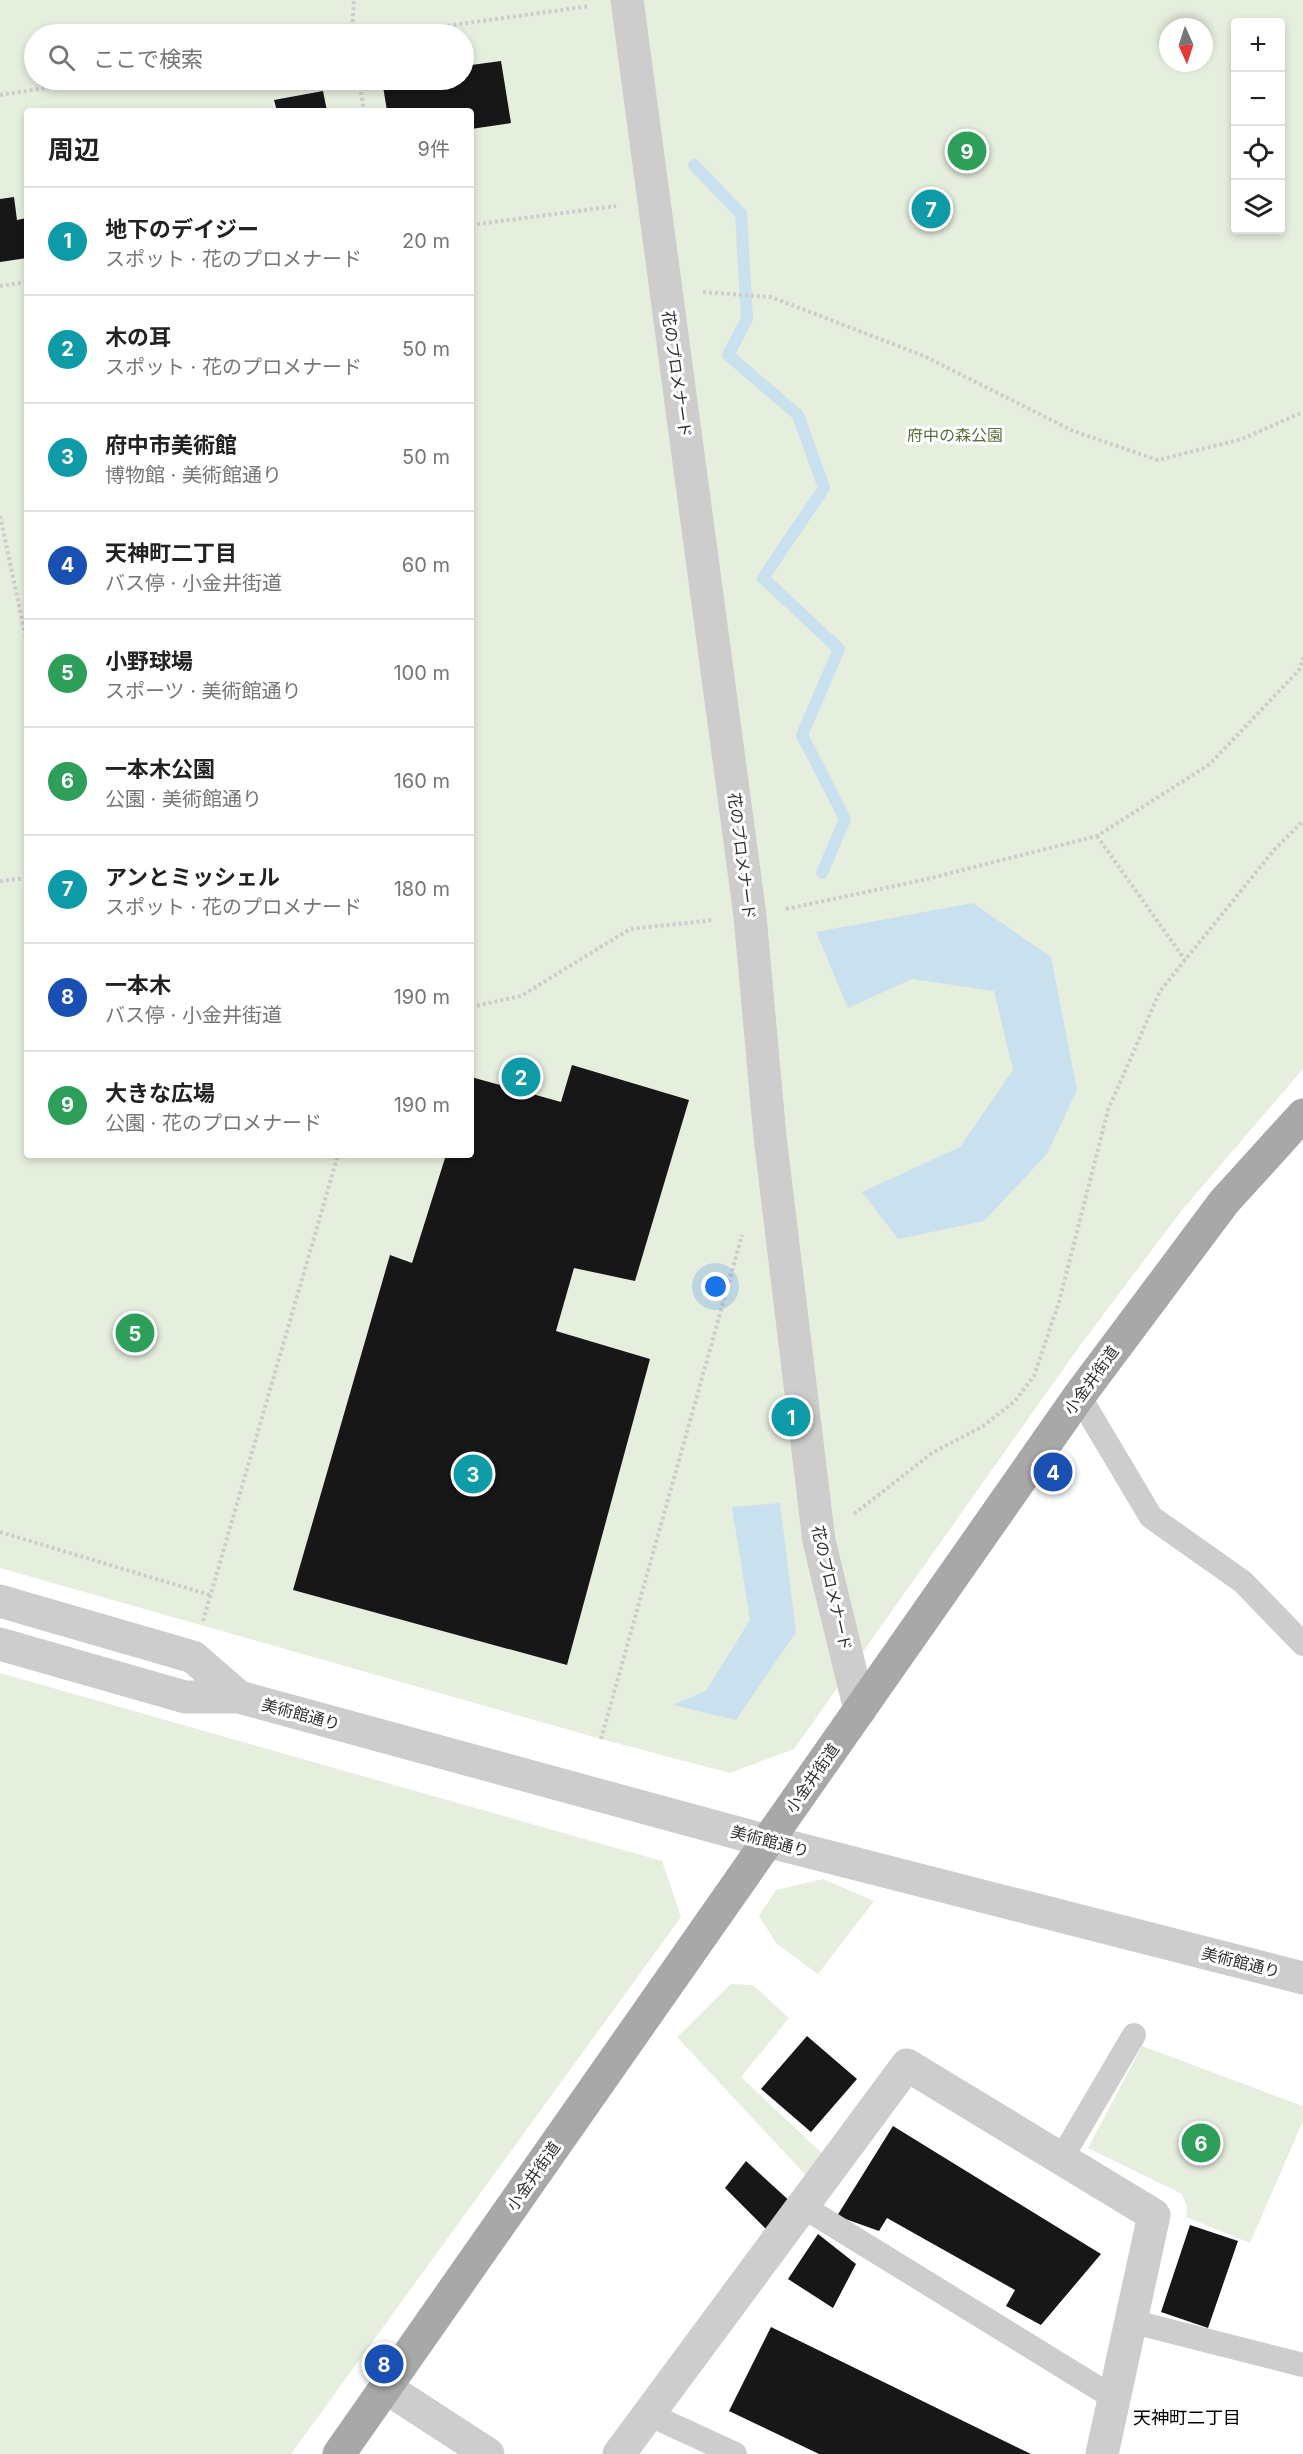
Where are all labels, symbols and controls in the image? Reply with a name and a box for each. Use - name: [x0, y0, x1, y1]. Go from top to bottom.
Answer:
- north arrow: [1159, 18, 1213, 72]
- map controls: [1231, 18, 1285, 234]
- button: +: [1231, 18, 1285, 72]
- search box: [24, 24, 474, 90]
- icon: search: [45, 41, 78, 74]
- text: ここで検索: [93, 46, 203, 72]
- button: −: [1231, 72, 1285, 126]
- button: locate: [1231, 126, 1285, 180]
- pin: 9: [948, 128, 986, 174]
- text: 周辺: [48, 134, 100, 165]
- text: 9件: [418, 137, 450, 161]
- button: layers: [1231, 180, 1285, 234]
- pin: 7: [912, 186, 950, 232]
- text: 地下のデイジー: [105, 216, 259, 242]
- text: 1: [63, 229, 72, 253]
- text: 20 m: [402, 229, 450, 253]
- text: スポット · 花のプロメナード: [105, 247, 362, 271]
- street label: 花のプロメナード: [658, 309, 696, 439]
- text: 木の耳: [105, 324, 171, 350]
- text: 2: [61, 337, 74, 361]
- text: 50 m: [402, 337, 450, 361]
- text: スポット · 花のプロメナード: [105, 355, 362, 379]
- park label: 府中の森公園: [907, 425, 1003, 445]
- text: 府中市美術館: [105, 432, 237, 458]
- text: 3: [61, 445, 74, 469]
- text: 50 m: [402, 445, 450, 469]
- text: 博物館 · 美術館通り: [105, 463, 282, 487]
- text: 天神町二丁目: [105, 540, 237, 566]
- text: 4: [61, 553, 74, 577]
- text: 60 m: [402, 553, 450, 577]
- text: バス停 · 小金井街道: [105, 571, 282, 595]
- text: 小野球場: [105, 648, 193, 674]
- text: 5: [61, 661, 74, 685]
- text: 100 m: [393, 661, 450, 685]
- text: スポーツ · 美術館通り: [105, 679, 302, 703]
- text: 一本木公園: [105, 756, 215, 782]
- text: 6: [61, 769, 74, 793]
- text: 160 m: [394, 769, 450, 793]
- text: 公園 · 美術館通り: [105, 787, 262, 811]
- street label: 花のプロメナード: [724, 791, 760, 921]
- text: アンとミッシェル: [105, 864, 280, 890]
- text: 7: [62, 877, 73, 901]
- text: 180 m: [394, 877, 450, 901]
- text: スポット · 花のプロメナード: [105, 895, 362, 919]
- text: 一本木: [105, 972, 171, 998]
- text: 8: [61, 985, 74, 1009]
- text: 190 m: [394, 985, 450, 1009]
- text: バス停 · 小金井街道: [105, 1003, 282, 1027]
- pin: 2: [502, 1054, 540, 1100]
- text: 大きな広場: [105, 1080, 215, 1106]
- text: 9: [61, 1093, 74, 1117]
- text: 190 m: [394, 1093, 450, 1117]
- text: 公園 · 花のプロメナード: [105, 1111, 322, 1135]
- your location: [701, 1272, 730, 1301]
- pin: 5: [116, 1310, 154, 1356]
- street label: 小金井街道: [1059, 1342, 1123, 1418]
- pin: 1: [772, 1394, 810, 1440]
- pin: 4: [1034, 1450, 1072, 1494]
- pin: 3: [454, 1452, 492, 1496]
- street label: 花のプロメナード: [808, 1523, 856, 1653]
- street label: 美術館通り: [260, 1694, 342, 1734]
- street label: 小金井街道: [781, 1739, 843, 1817]
- street label: 美術館通り: [729, 1821, 811, 1861]
- street label: 美術館通り: [1200, 1943, 1282, 1981]
- pin: 6: [1182, 2120, 1220, 2166]
- street label: 小金井街道: [502, 2137, 564, 2215]
- pin: 8: [364, 2342, 404, 2386]
- district label: 天神町二丁目: [1133, 2407, 1241, 2428]

